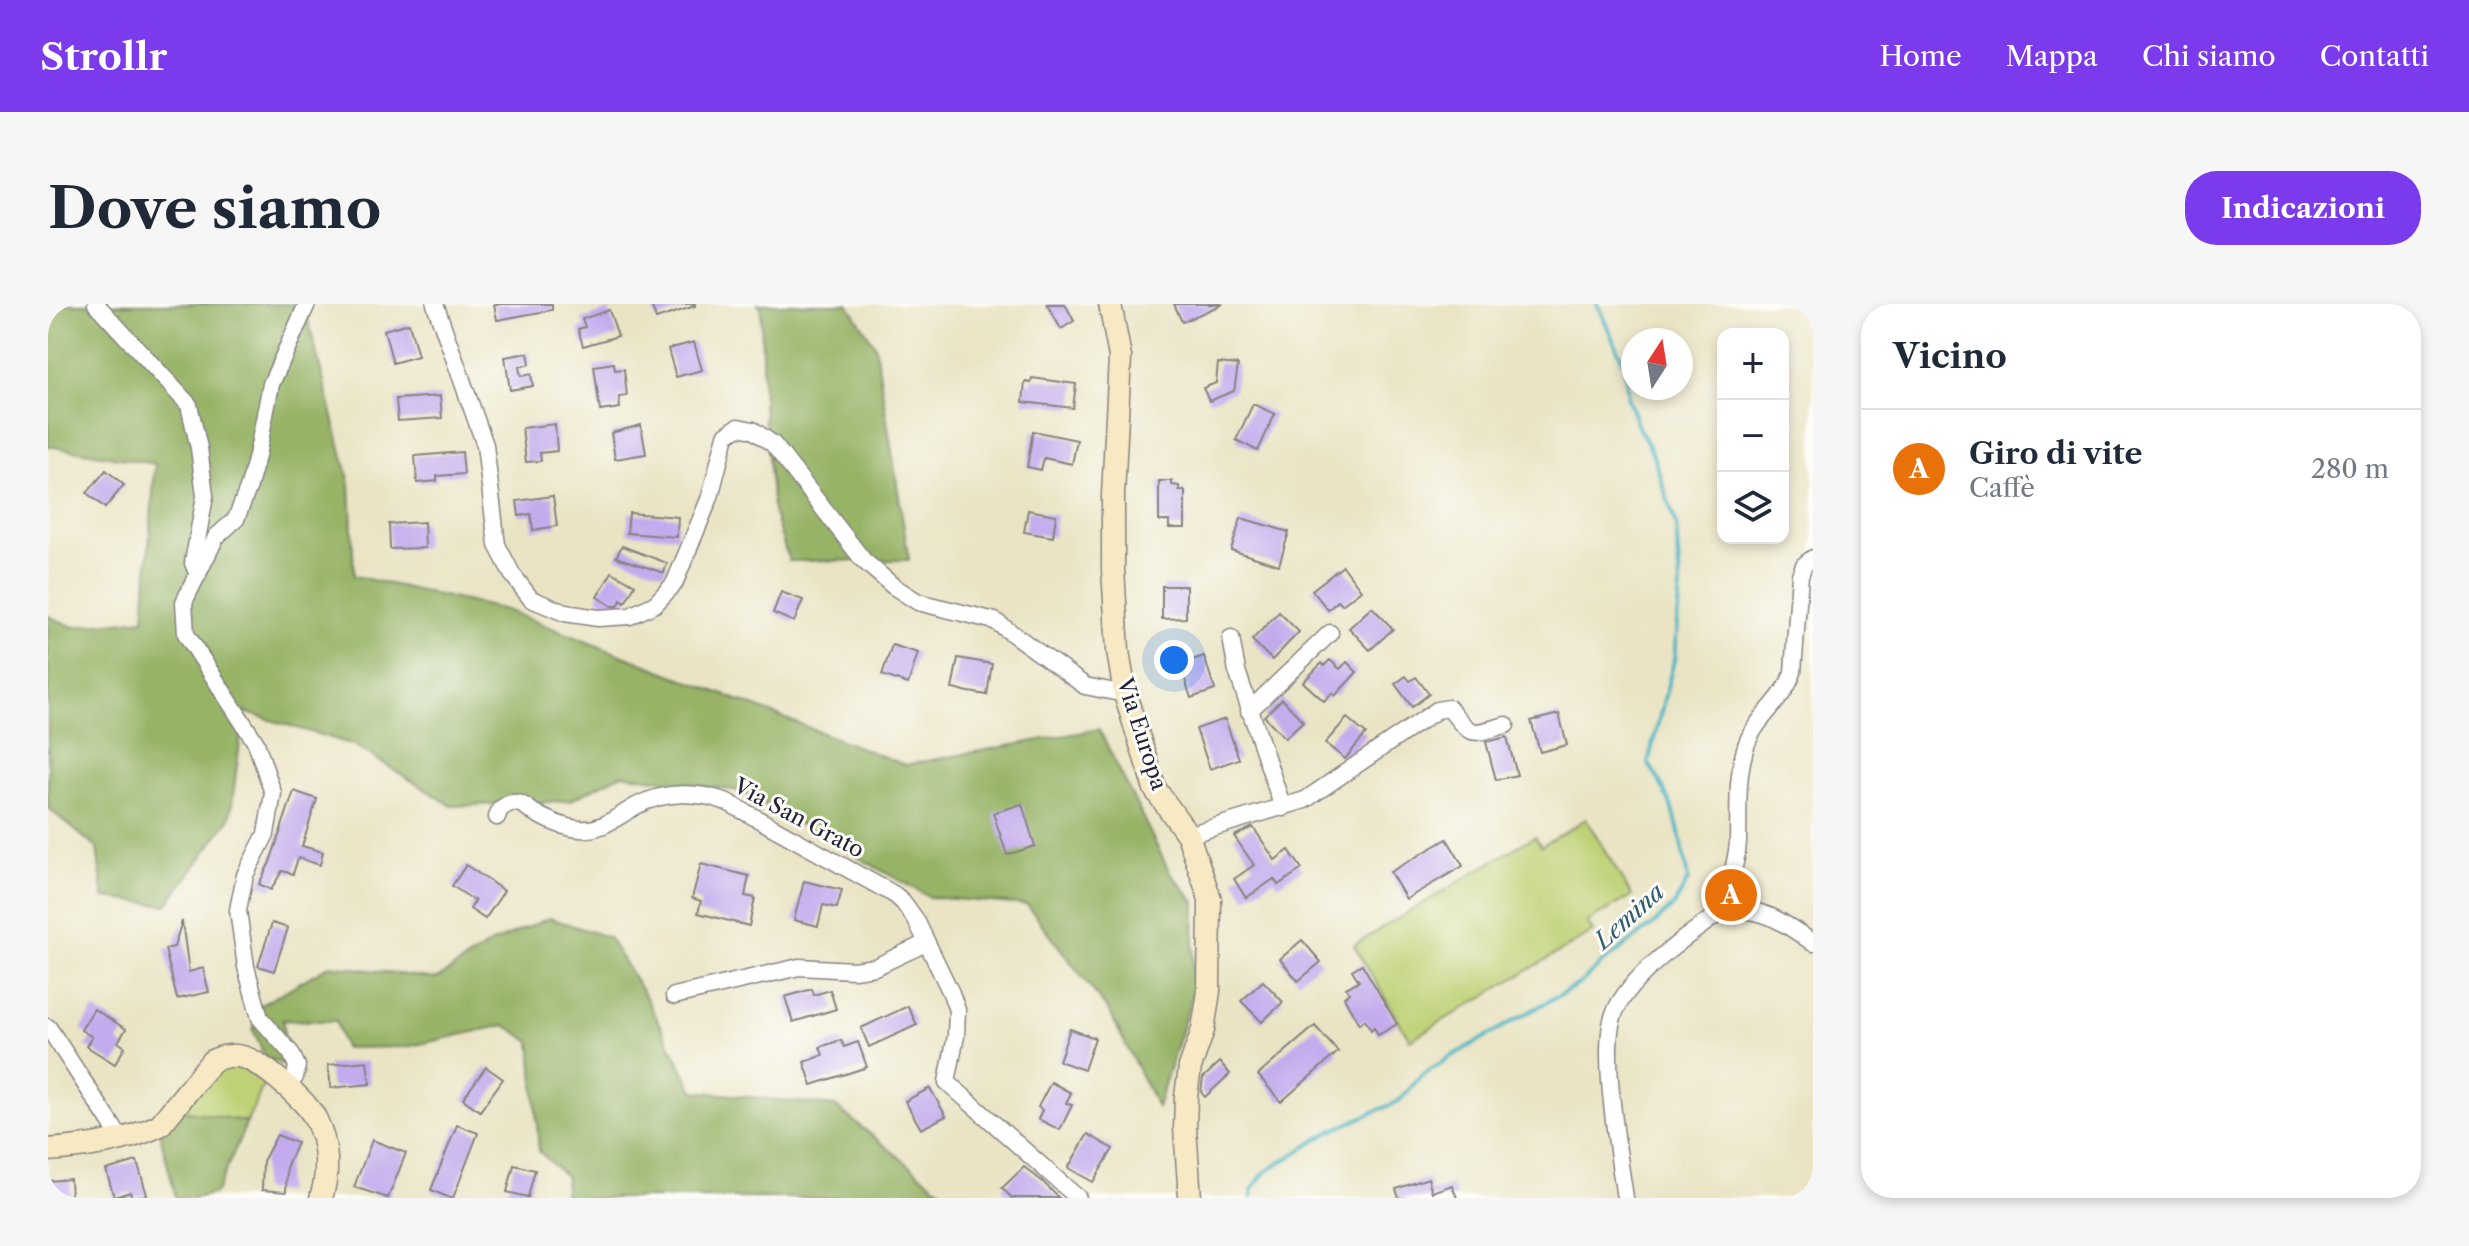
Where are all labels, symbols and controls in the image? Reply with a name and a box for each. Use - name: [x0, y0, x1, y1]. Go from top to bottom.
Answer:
- text: Strollr: [40, 33, 167, 80]
- text: Home: [1880, 39, 1962, 73]
- text: Mappa: [2006, 39, 2098, 73]
- text: Chi siamo: [2142, 39, 2276, 73]
- text: Contatti: [2320, 39, 2429, 73]
- button: Indicazioni: [2185, 171, 2421, 245]
- text: Dove siamo: [48, 174, 381, 243]
- north arrow: [1621, 328, 1693, 400]
- map controls: [1717, 328, 1789, 544]
- button: +: [1717, 328, 1789, 400]
- text: Vicino: [1893, 335, 2007, 377]
- button: −: [1717, 400, 1789, 472]
- text: Giro di vite: [1969, 435, 2142, 472]
- text: A: [1909, 453, 1929, 485]
- text: 280 m: [2311, 453, 2389, 485]
- button: layers: [1717, 472, 1789, 544]
- text: Caffè: [1969, 472, 2035, 504]
- your location: [1154, 640, 1194, 680]
- street label: Via Europa: [1111, 674, 1173, 794]
- street label: Via San Grato: [728, 772, 869, 864]
- pin: A: [1705, 865, 1757, 925]
- water label: Lemina: [1587, 877, 1670, 956]

